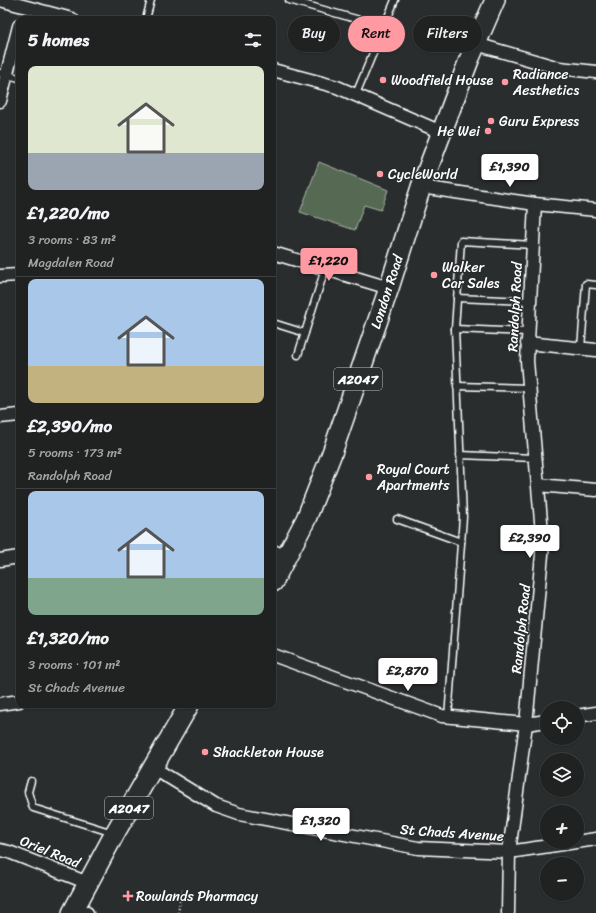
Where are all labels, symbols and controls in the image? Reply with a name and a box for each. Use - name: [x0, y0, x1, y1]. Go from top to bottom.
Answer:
- chip: Buy: [288, 16, 340, 52]
- chip: Rent: [348, 16, 405, 52]
- chip: Filters: [413, 16, 482, 52]
- text: 5 homes: [28, 25, 89, 55]
- icon: filters: [242, 29, 264, 51]
- place label: Radiance Aesthetics: [512, 62, 579, 103]
- place label: Woodfield House: [391, 68, 493, 93]
- marker: Woodfield House: [378, 75, 388, 85]
- marker: Radiance Aesthetics: [500, 77, 510, 87]
- icon: home: [110, 92, 182, 164]
- place label: Guru Express: [499, 109, 579, 134]
- marker: Guru Express: [486, 116, 496, 126]
- place label: He Wei: [437, 119, 481, 144]
- marker: He Wei: [483, 126, 493, 136]
- pin: £1,390: [477, 154, 543, 188]
- text: £1,390: [490, 155, 530, 178]
- place label: CycleWorld: [388, 162, 459, 187]
- marker: CycleWorld: [375, 169, 385, 179]
- text: £1,220/mo: [28, 198, 109, 228]
- text: 3 rooms · 83 m²: [28, 228, 116, 251]
- pin: £1,220: [296, 248, 362, 282]
- text: £1,220: [309, 249, 349, 272]
- street label: London Road: [363, 250, 411, 332]
- text: Magdalen Road: [28, 251, 113, 274]
- place label: Walker Car Sales: [442, 255, 500, 296]
- street label: Randolph Road: [500, 260, 530, 352]
- marker: Walker Car Sales: [429, 270, 439, 280]
- icon: home: [110, 305, 182, 377]
- road number: A2047: [334, 368, 382, 390]
- text: £2,390/mo: [28, 411, 112, 441]
- text: 5 rooms · 173 m²: [28, 441, 122, 464]
- place label: Royal Court Apartments: [376, 457, 450, 498]
- text: Randolph Road: [28, 464, 111, 487]
- marker: Royal Court Apartments: [364, 472, 374, 482]
- icon: home: [110, 517, 182, 589]
- pin: £2,390: [497, 525, 563, 559]
- text: £2,390: [509, 526, 551, 549]
- street label: Randolph Road: [504, 581, 538, 675]
- text: £1,320/mo: [28, 623, 109, 653]
- text: 3 rooms · 101 m²: [28, 653, 120, 676]
- pin: £2,870: [375, 658, 441, 692]
- text: £2,870: [387, 659, 429, 682]
- text: St Chads Avenue: [28, 676, 125, 699]
- map controls: [540, 701, 584, 901]
- button: locate: [540, 701, 584, 745]
- place label: Shackleton House: [213, 740, 324, 765]
- marker: Shackleton House: [200, 747, 210, 757]
- button: layers: [540, 753, 584, 797]
- road number: A2047: [105, 797, 153, 819]
- button: +: [540, 805, 584, 849]
- pin: £1,320: [288, 808, 354, 842]
- text: £1,320: [302, 809, 340, 832]
- street label: St Chads Avenue: [399, 817, 505, 849]
- street label: Oriel Road: [16, 829, 86, 876]
- button: −: [540, 857, 584, 901]
- place label: Rowlands Pharmacy: [136, 884, 259, 909]
- marker: Rowlands Pharmacy: [123, 891, 133, 901]

